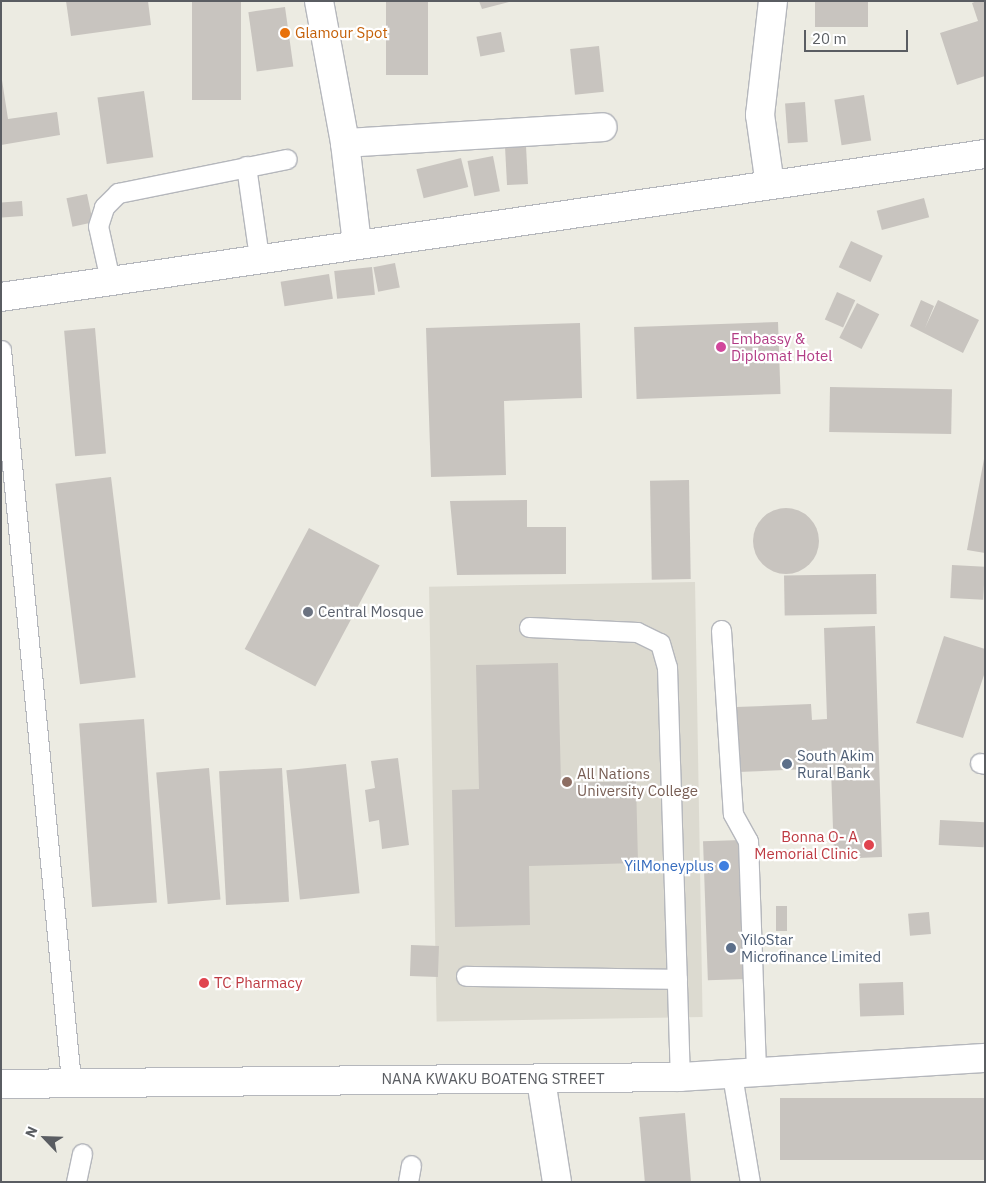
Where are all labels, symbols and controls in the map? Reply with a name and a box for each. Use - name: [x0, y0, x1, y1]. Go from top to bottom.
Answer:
- scale bar: [806, 20, 910, 52]
- place label: Glamour Spot: [295, 24, 388, 42]
- marker: Glamour Spot: [279, 27, 291, 39]
- text: 20 m: [812, 29, 847, 48]
- place label: Embassy & Diplomat Hotel: [731, 329, 832, 364]
- marker: Embassy & Diplomat Hotel: [715, 341, 727, 353]
- place label: Central Mosque: [318, 603, 424, 621]
- marker: Central Mosque: [302, 606, 314, 618]
- place label: South Akim Rural Bank: [797, 746, 874, 781]
- marker: South Akim Rural Bank: [781, 758, 793, 770]
- place label: All Nations University College: [577, 764, 698, 799]
- marker: All Nations University College: [561, 776, 573, 788]
- place label: Bonna O- A Memorial Clinic: [754, 827, 858, 862]
- marker: Bonna O- A Memorial Clinic: [862, 838, 876, 852]
- place label: YilMoneyplus: [624, 857, 714, 875]
- marker: YilMoneyplus: [718, 860, 730, 872]
- place label: YiloStar Microfinance Limited: [741, 930, 881, 965]
- marker: YiloStar Microfinance Limited: [725, 942, 737, 954]
- place label: TC Pharmacy: [214, 974, 302, 992]
- marker: TC Pharmacy: [198, 977, 210, 989]
- street label: NANA KWAKU BOATENG STREET: [382, 1070, 604, 1088]
- north arrow: [20, 1113, 70, 1163]
- text: N: [21, 1124, 42, 1140]

